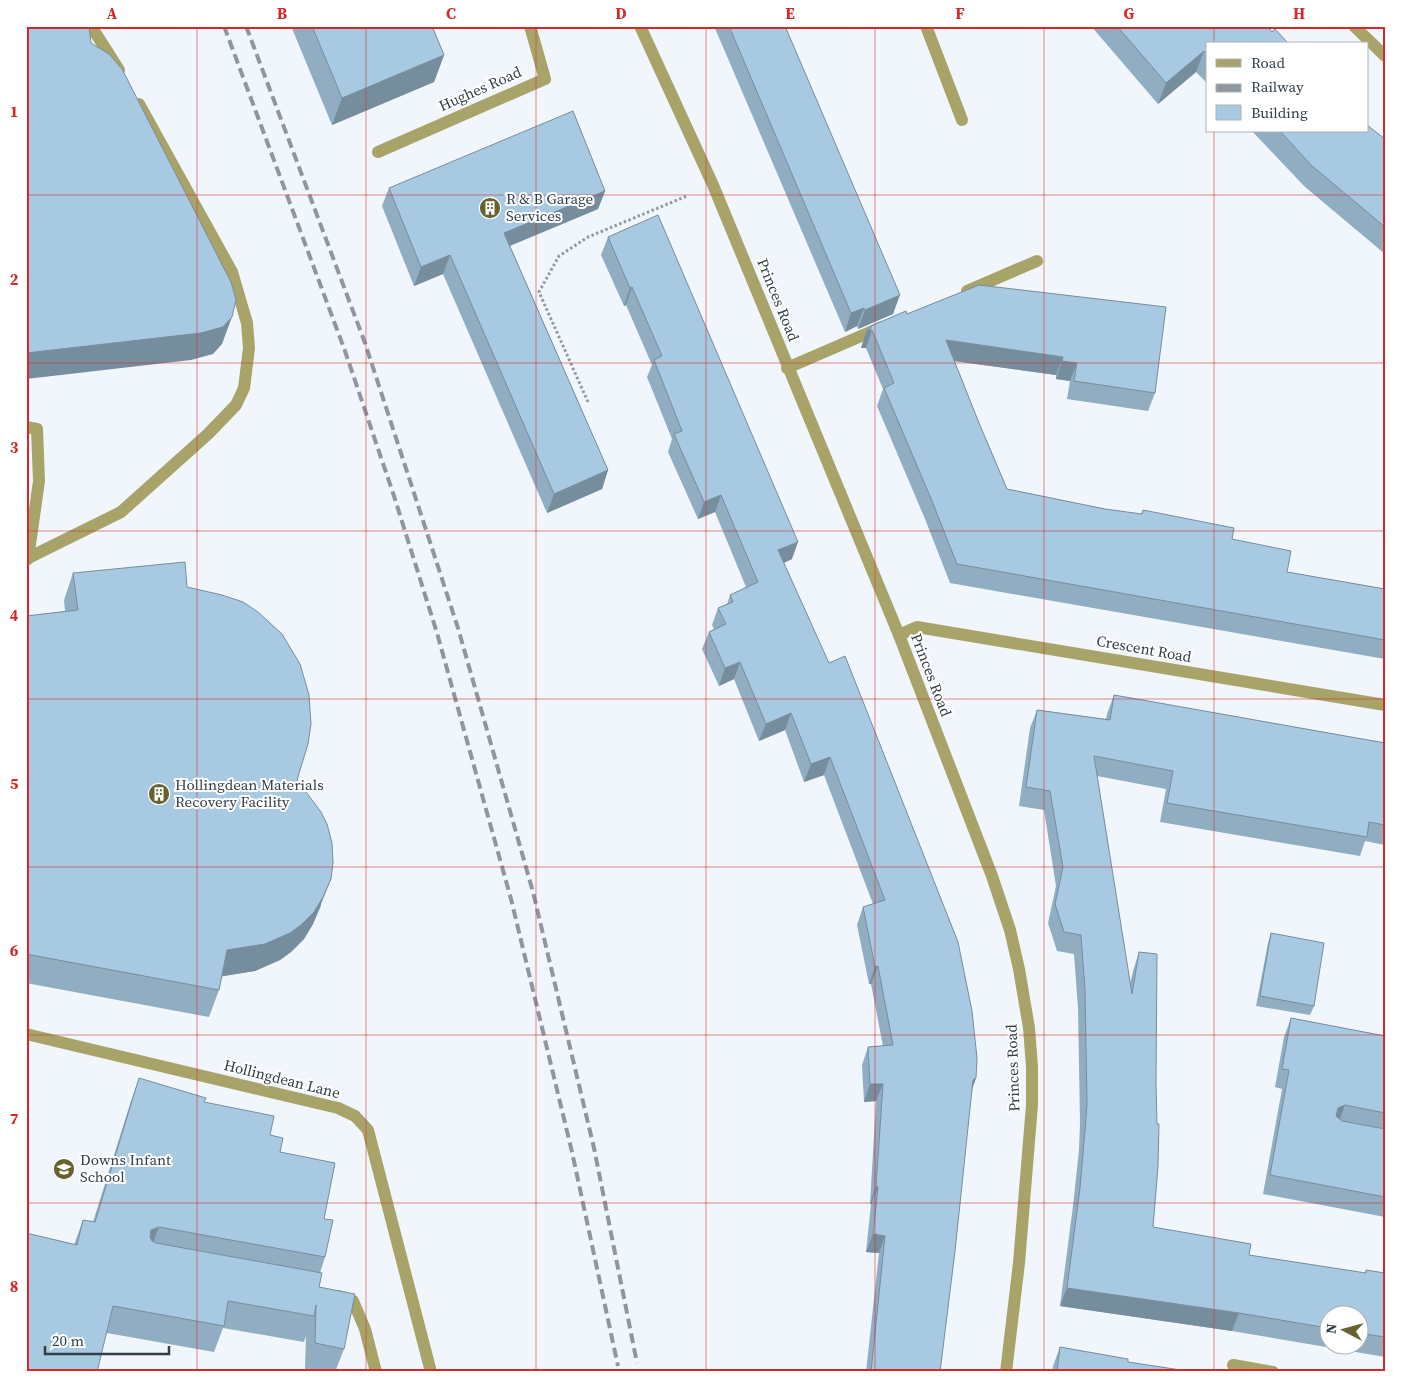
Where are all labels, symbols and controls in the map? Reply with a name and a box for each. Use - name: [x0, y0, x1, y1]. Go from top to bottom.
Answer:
- text: A: [107, 2, 118, 24]
- text: B: [277, 2, 288, 24]
- text: C: [446, 2, 456, 24]
- text: D: [615, 2, 627, 24]
- text: E: [785, 2, 795, 24]
- text: F: [955, 2, 965, 24]
- text: G: [1124, 2, 1135, 24]
- text: H: [1293, 2, 1305, 24]
- legend: [1206, 42, 1368, 132]
- text: Road: [1251, 52, 1285, 73]
- street label: Hughes Road: [435, 61, 525, 116]
- text: Railway: [1251, 76, 1304, 97]
- text: 1: [10, 100, 18, 122]
- text: Building: [1251, 102, 1308, 123]
- place label: R & B Garage Services: [506, 188, 594, 226]
- building icon: R & B Garage Services: [478, 196, 502, 220]
- street label: Princes Road: [752, 255, 805, 345]
- text: 2: [10, 268, 19, 290]
- text: 3: [10, 436, 19, 458]
- text: 4: [10, 604, 19, 626]
- street label: Princes Road: [906, 630, 957, 720]
- street label: Crescent Road: [1095, 630, 1194, 667]
- text: 5: [10, 772, 19, 794]
- place label: Hollingdean Materials Recovery Facility: [175, 774, 324, 812]
- building icon: Hollingdean Materials Recovery Facility: [147, 782, 171, 806]
- text: 6: [10, 939, 19, 961]
- street label: Princes Road: [1000, 1023, 1025, 1112]
- street label: Hollingdean Lane: [222, 1054, 343, 1103]
- text: 7: [10, 1107, 19, 1129]
- place label: Downs Infant School: [80, 1149, 171, 1187]
- school or university icon: Downs Infant School: [52, 1157, 76, 1181]
- text: 8: [10, 1275, 18, 1297]
- north arrow: [1318, 1306, 1368, 1356]
- scale bar: [45, 1323, 169, 1355]
- text: N: [1321, 1323, 1342, 1335]
- text: 20 m: [52, 1330, 84, 1351]

